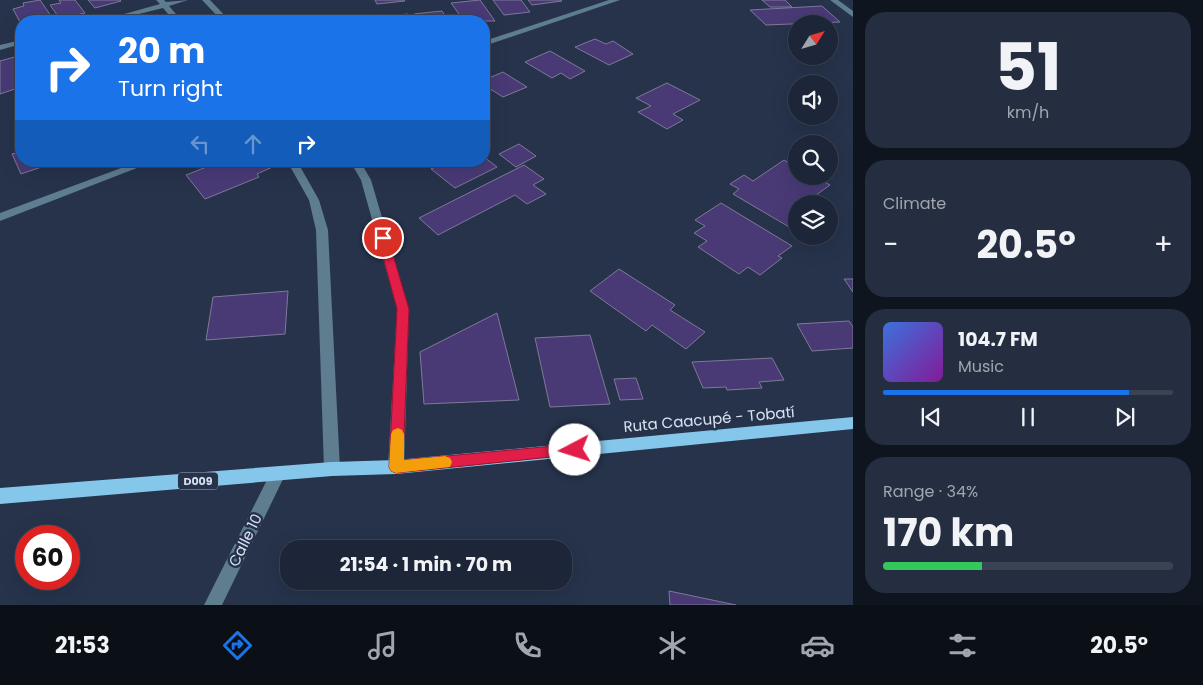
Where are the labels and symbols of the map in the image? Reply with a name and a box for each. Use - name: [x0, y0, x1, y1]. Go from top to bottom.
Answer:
- north arrow: [788, 15, 838, 65]
- pin: [362, 217, 404, 259]
- street label: Ruta Caacupé - Tobatí: [623, 401, 796, 437]
- position arrow: [548, 423, 600, 475]
- road number: D009: [178, 472, 218, 490]
- street label: Calle 10: [223, 510, 267, 570]
- speed limit sign: 60: [15, 525, 80, 590]

